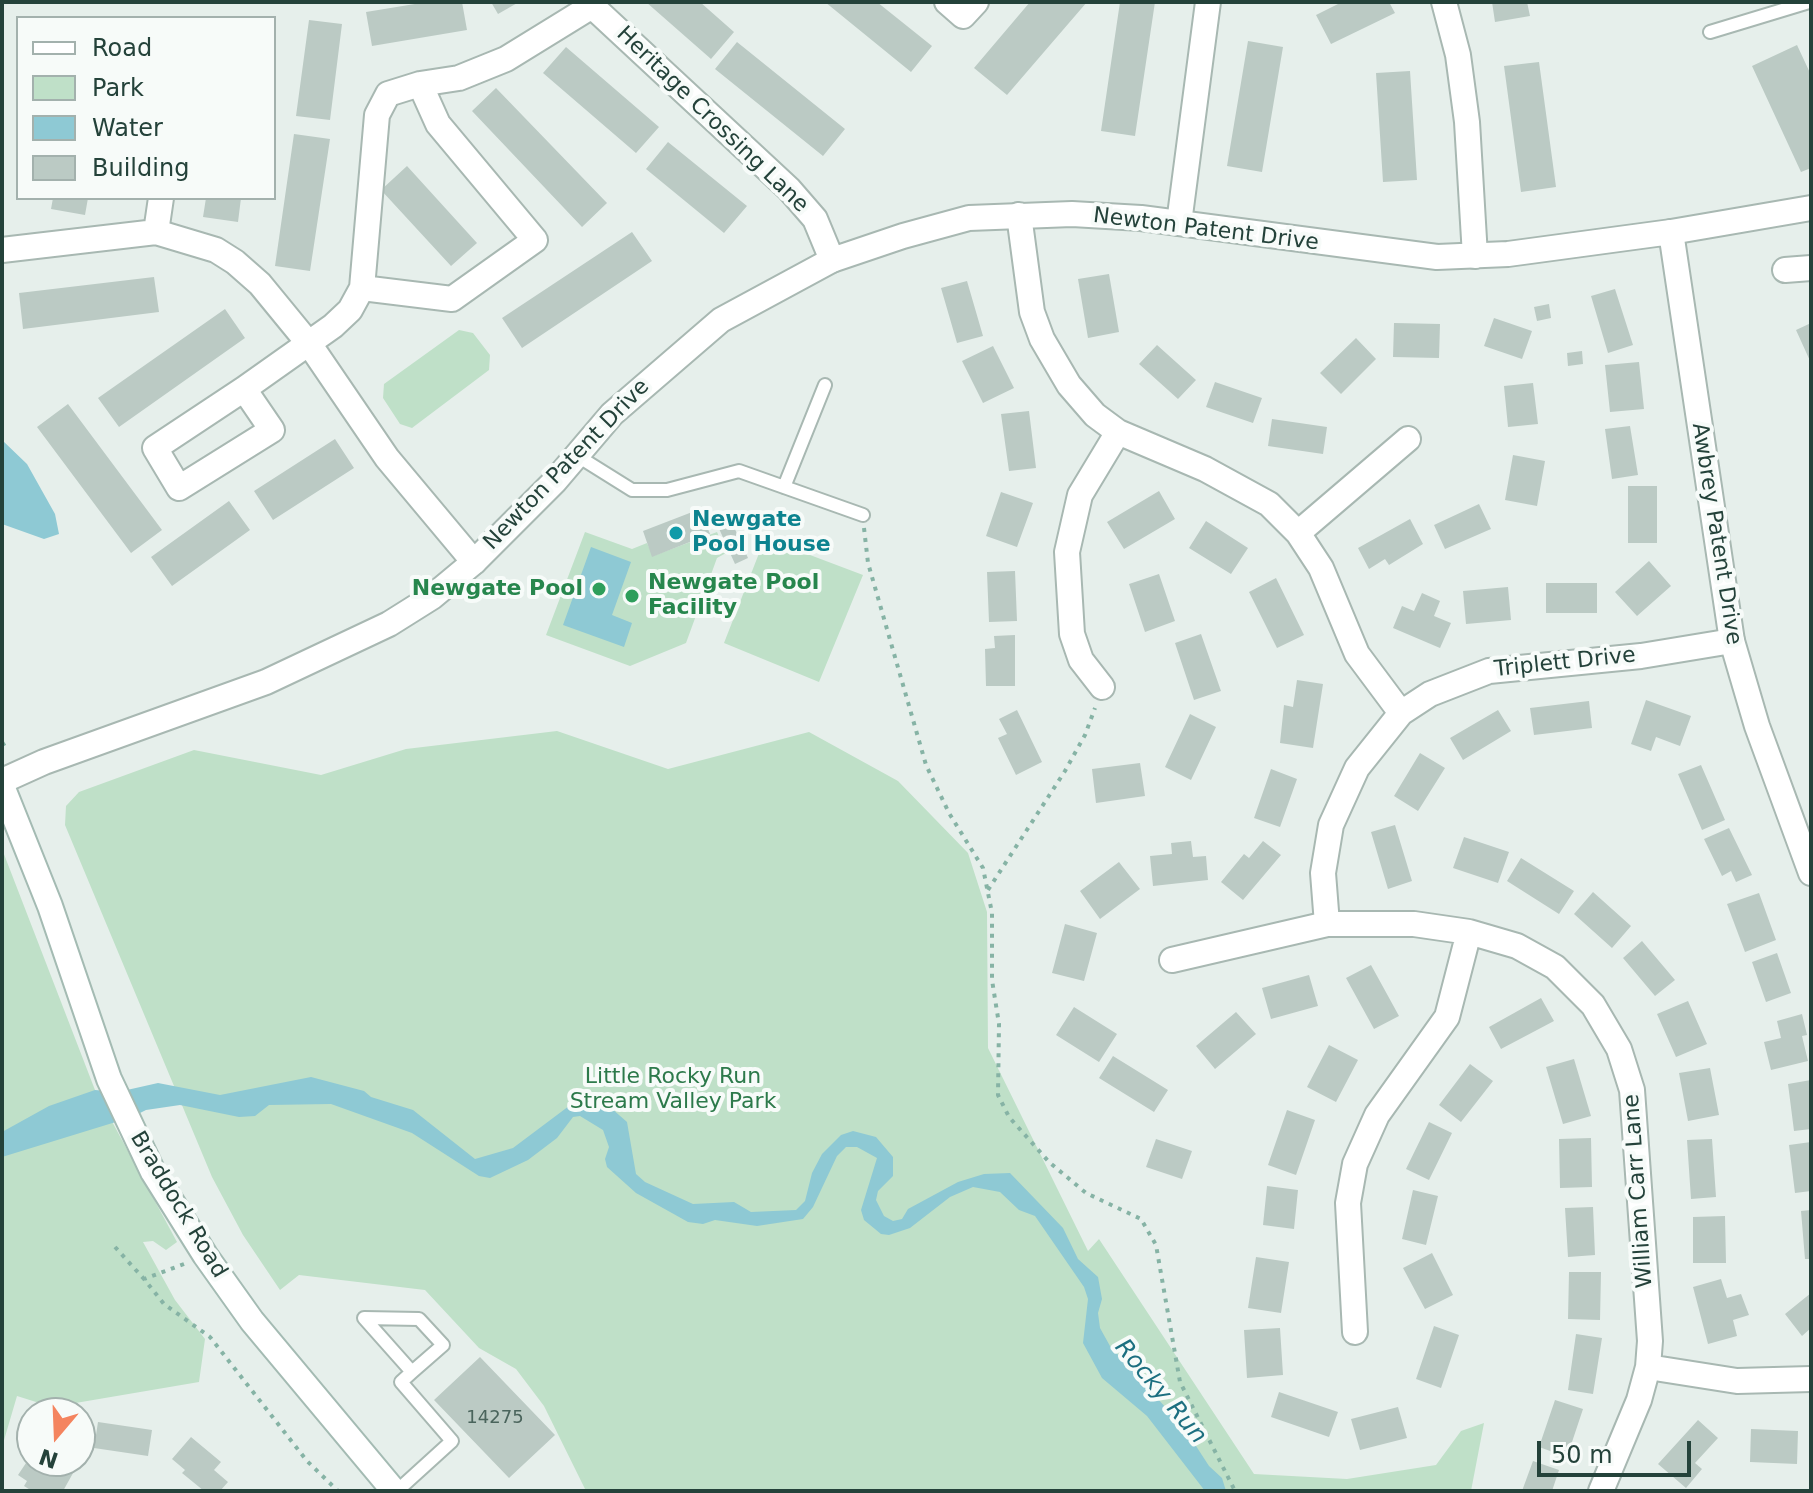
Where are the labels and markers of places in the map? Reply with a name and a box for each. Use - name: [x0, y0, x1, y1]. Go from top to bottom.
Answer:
- place label: Newgate Pool House: [692, 507, 831, 558]
- marker: Newgate Pool House: [667, 524, 685, 542]
- place label: Newgate Pool Facility: [648, 570, 819, 622]
- place label: Newgate Pool: [412, 576, 583, 602]
- marker: Newgate Pool: [590, 580, 608, 598]
- marker: Newgate Pool Facility: [623, 587, 641, 605]

